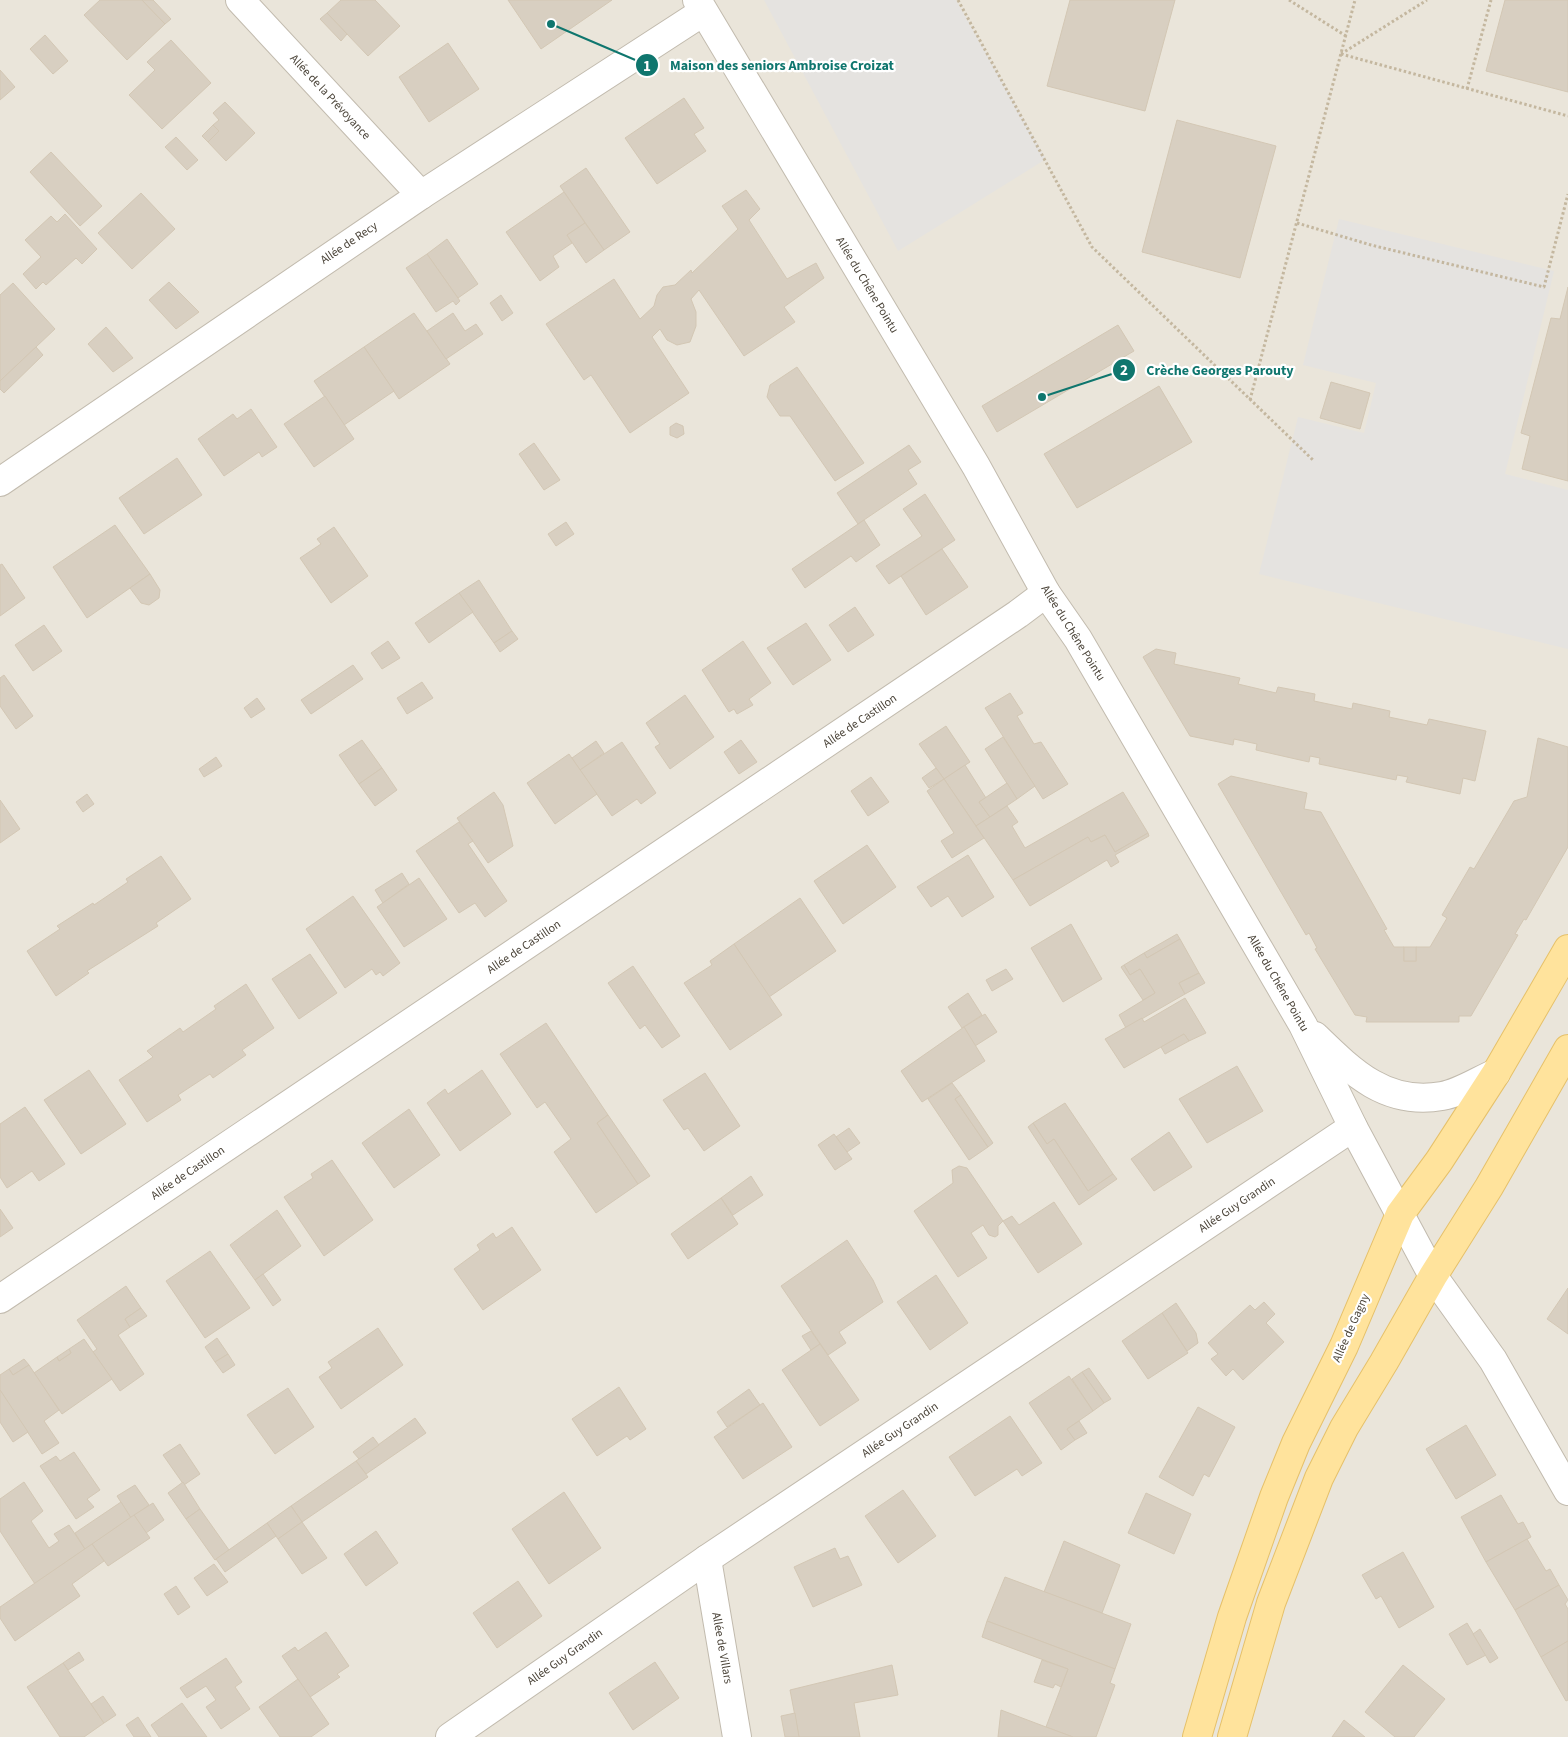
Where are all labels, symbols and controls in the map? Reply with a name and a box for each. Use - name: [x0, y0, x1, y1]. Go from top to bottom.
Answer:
- street label: Allée de la Prévoyance: [286, 50, 374, 144]
- callout: Maison des seniors Ambroise Croizat: [635, 51, 903, 80]
- text: 1: [643, 56, 651, 77]
- text: Maison des seniors Ambroise Croizat: [670, 56, 895, 76]
- street label: Allée de Recy: [317, 217, 381, 268]
- street label: Allée du Chêne Pointu: [831, 234, 903, 336]
- callout: Crèche Georges Parouty: [1111, 356, 1304, 385]
- text: 2: [1120, 360, 1128, 381]
- text: Crèche Georges Parouty: [1146, 361, 1294, 381]
- street label: Allée du Chêne Pointu: [1037, 582, 1109, 684]
- street label: Allée de Castillon: [820, 690, 900, 752]
- street label: Allée de Castillon: [484, 916, 564, 978]
- street label: Allée du Chêne Pointu: [1243, 931, 1313, 1035]
- street label: Allée de Castillon: [148, 1142, 228, 1204]
- street label: Allée Guy Grandin: [1195, 1173, 1279, 1237]
- street label: Allée de Gagny: [1328, 1291, 1374, 1365]
- street label: Allée Guy Grandin: [858, 1398, 942, 1462]
- street label: Allée de Villars: [707, 1611, 737, 1685]
- street label: Allée Guy Grandin: [524, 1625, 606, 1689]

